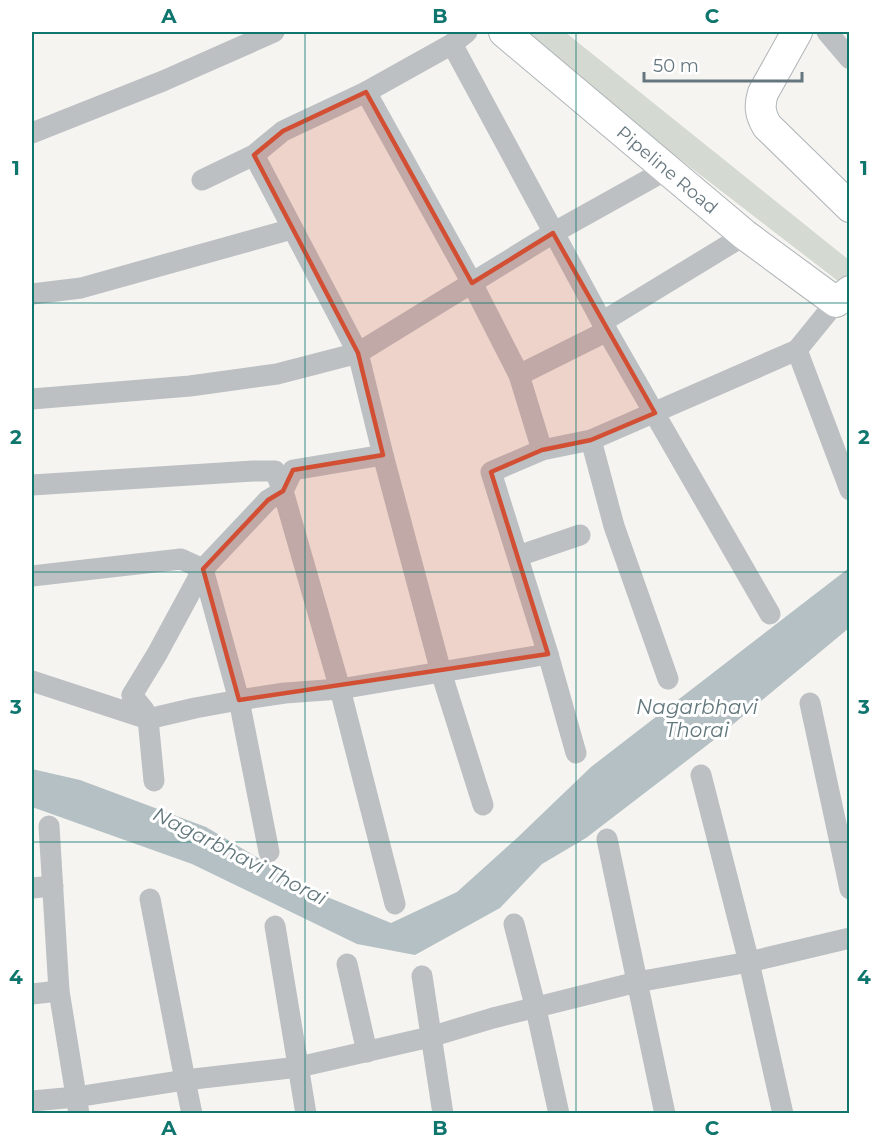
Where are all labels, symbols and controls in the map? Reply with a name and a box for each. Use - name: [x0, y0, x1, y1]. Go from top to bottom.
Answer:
- text: A: [160, 4, 177, 28]
- text: B: [432, 4, 448, 28]
- text: C: [705, 4, 720, 28]
- scale bar: [644, 45, 802, 83]
- text: 50 m: [653, 55, 699, 77]
- street label: Pipeline Road: [612, 121, 722, 219]
- text: 1: [12, 156, 20, 180]
- text: 1: [860, 156, 868, 180]
- text: 2: [10, 425, 22, 449]
- text: 2: [858, 425, 870, 449]
- text: 3: [9, 695, 22, 719]
- water label: Nagarbhavi Thorai: [636, 695, 759, 742]
- text: 3: [857, 695, 870, 719]
- water label: Nagarbhavi Thorai: [149, 802, 331, 910]
- text: 4: [9, 965, 23, 989]
- text: 4: [857, 965, 871, 989]
- text: A: [160, 1116, 177, 1140]
- text: B: [432, 1116, 448, 1140]
- text: C: [705, 1116, 720, 1140]

